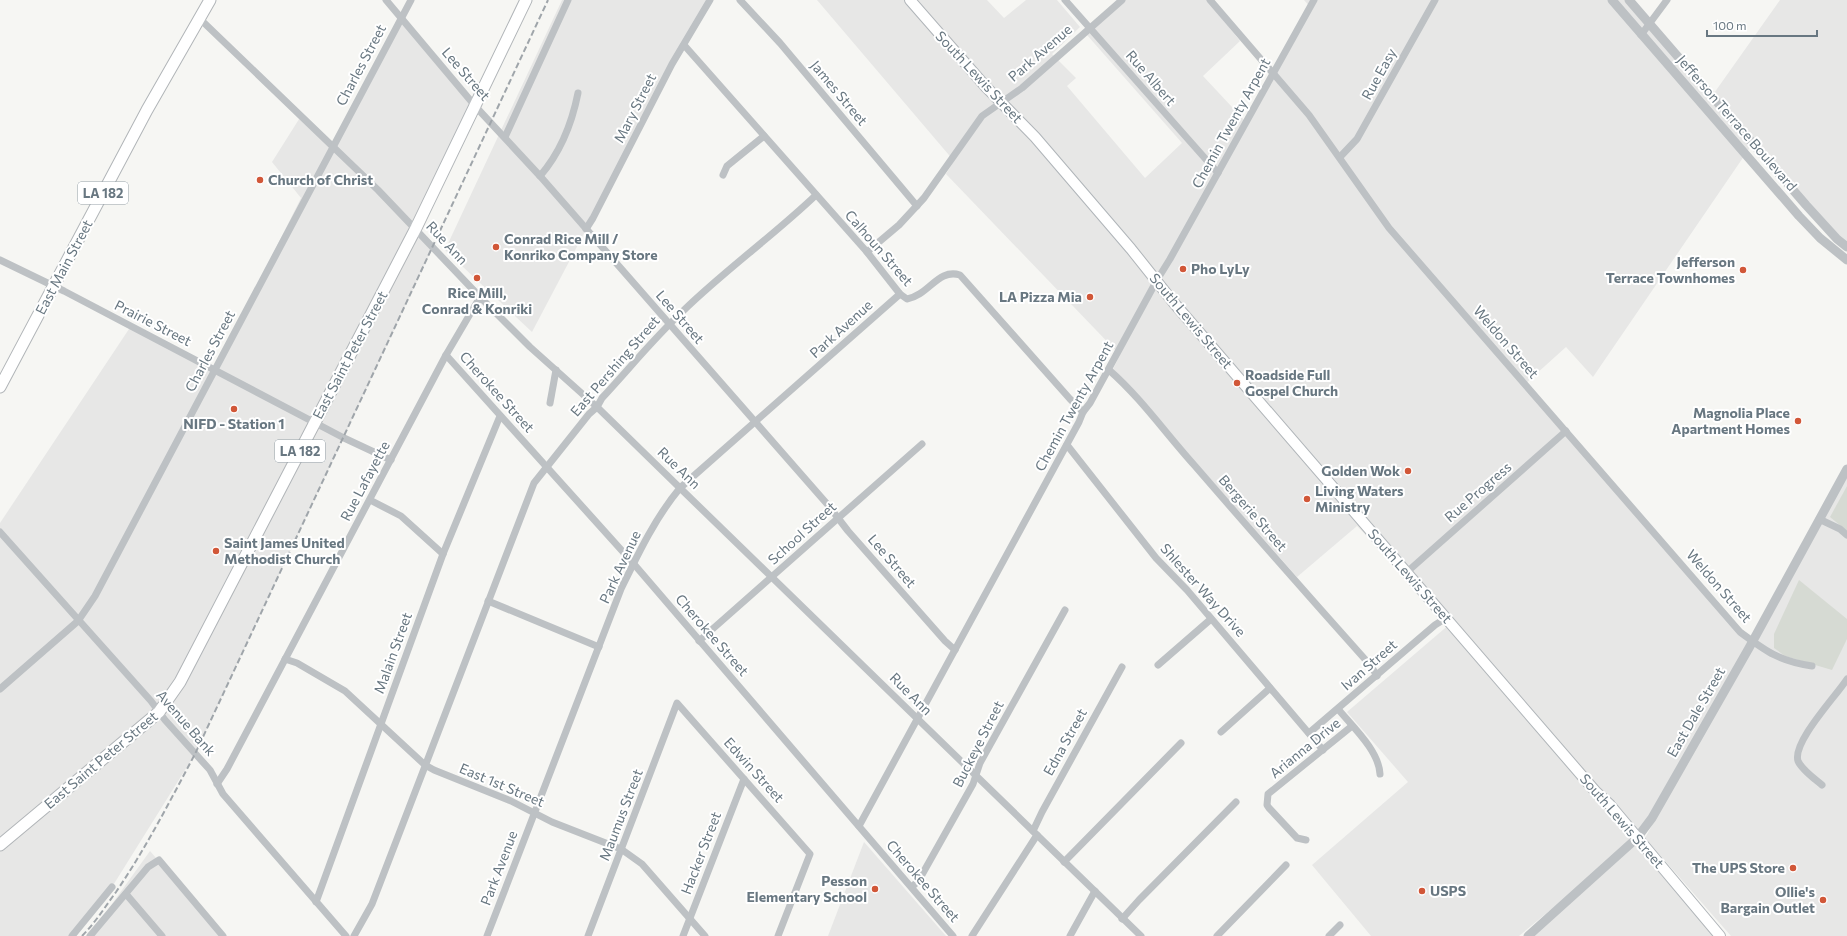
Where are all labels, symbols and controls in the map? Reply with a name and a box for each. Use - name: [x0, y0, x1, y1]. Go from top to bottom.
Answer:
- scale bar: [1707, 12, 1817, 38]
- text: 100 m: [1713, 18, 1747, 32]
- street label: Park Avenue: [1004, 20, 1075, 85]
- street label: Charles Street: [332, 21, 389, 109]
- street label: South Lewis Street: [932, 27, 1026, 126]
- street label: Lee Street: [439, 44, 494, 104]
- street label: Rue Easy: [1357, 45, 1400, 102]
- street label: Rue Albert: [1123, 47, 1180, 109]
- street label: Jefferson Terrace Boulevard: [1674, 51, 1801, 194]
- street label: Chemin Twenty Arpent: [1188, 54, 1274, 191]
- street label: James Street: [807, 57, 872, 129]
- street label: Mary Street: [610, 70, 659, 145]
- place label: Church of Christ: [268, 171, 373, 188]
- marker: Church of Christ: [255, 175, 265, 185]
- road number: LA 182: [78, 182, 128, 204]
- street label: Calhoun Street: [842, 206, 917, 289]
- street label: East Main Street: [31, 216, 96, 317]
- street label: Rue Ann: [423, 218, 472, 268]
- place label: Conrad Rice Mill / Konriko Company Store: [504, 230, 658, 263]
- marker: Conrad Rice Mill / Konriko Company Store: [491, 242, 501, 252]
- place label: Jefferson Terrace Townhomes: [1606, 253, 1735, 286]
- place label: Pho LyLy: [1191, 260, 1250, 277]
- marker: Pho LyLy: [1178, 264, 1188, 274]
- marker: Jefferson Terrace Townhomes: [1738, 265, 1748, 275]
- street label: South Lewis Street: [1146, 269, 1236, 372]
- marker: Rice Mill, Conrad & Konriki: [472, 273, 482, 283]
- place label: Rice Mill, Conrad & Konriki: [422, 284, 532, 317]
- street label: Lee Street: [653, 287, 708, 347]
- street label: East Saint Peter Street: [309, 288, 391, 422]
- place label: LA Pizza Mia: [999, 288, 1082, 305]
- marker: LA Pizza Mia: [1085, 292, 1095, 302]
- street label: Prairie Street: [112, 296, 195, 349]
- street label: Park Avenue: [806, 296, 876, 361]
- street label: Weldon Street: [1470, 302, 1543, 382]
- street label: Charles Street: [181, 307, 238, 395]
- street label: East Pershing Street: [566, 312, 663, 419]
- street label: Chemin Twenty Arpent: [1031, 337, 1117, 474]
- street label: Cherokee Street: [457, 348, 538, 436]
- place label: Roadside Full Gospel Church: [1245, 366, 1338, 399]
- marker: Roadside Full Gospel Church: [1232, 378, 1242, 388]
- marker: NIFD - Station 1: [229, 404, 239, 414]
- place label: Magnolia Place Apartment Homes: [1671, 404, 1790, 437]
- place label: NIFD - Station 1: [183, 415, 285, 432]
- marker: Magnolia Place Apartment Homes: [1793, 416, 1803, 426]
- street label: Rue Lafayette: [336, 438, 393, 524]
- road number: LA 182: [275, 440, 325, 462]
- street label: Rue Ann: [654, 443, 704, 492]
- street label: Rue Progress: [1441, 458, 1514, 525]
- place label: Golden Wok: [1321, 462, 1400, 479]
- marker: Golden Wok: [1403, 466, 1413, 476]
- street label: Bergerie Street: [1216, 471, 1291, 555]
- place label: Living Waters Ministry: [1315, 482, 1404, 515]
- marker: Living Waters Ministry: [1302, 494, 1312, 504]
- street label: School Street: [764, 497, 839, 568]
- street label: South Lewis Street: [1365, 525, 1456, 627]
- street label: Park Avenue: [595, 528, 644, 606]
- street label: Lee Street: [865, 531, 920, 591]
- place label: Saint James United Methodist Church: [224, 534, 345, 567]
- street label: Shlester Way Drive: [1157, 540, 1250, 640]
- marker: Saint James United Methodist Church: [211, 546, 221, 556]
- street label: Weldon Street: [1683, 546, 1756, 626]
- street label: Cherokee Street: [672, 590, 753, 679]
- street label: Malain Street: [370, 610, 415, 696]
- street label: Ivan Street: [1337, 636, 1400, 694]
- street label: East Dale Street: [1663, 663, 1728, 760]
- street label: Rue Ann: [887, 669, 936, 718]
- street label: Avenue Bank: [153, 686, 220, 759]
- street label: Buckeye Street: [948, 697, 1007, 790]
- street label: Edna Street: [1039, 705, 1090, 778]
- street label: East Saint Peter Street: [41, 707, 161, 812]
- street label: Arianna Drive: [1266, 714, 1343, 781]
- street label: Edwin Street: [721, 734, 788, 806]
- street label: East 1st Street: [457, 759, 547, 810]
- street label: Maumus Street: [595, 766, 646, 863]
- street label: South Lewis Street: [1577, 770, 1668, 872]
- street label: Hacker Street: [677, 809, 724, 897]
- street label: Park Avenue: [477, 828, 521, 908]
- street label: Cherokee Street: [883, 836, 964, 925]
- place label: The UPS Store: [1692, 859, 1785, 876]
- marker: The UPS Store: [1788, 863, 1798, 873]
- place label: Pesson Elementary School: [747, 872, 867, 905]
- place label: USPS: [1430, 882, 1466, 899]
- place label: Ollie's Bargain Outlet: [1721, 883, 1815, 916]
- marker: Pesson Elementary School: [870, 884, 880, 894]
- marker: USPS: [1417, 886, 1427, 896]
- marker: Ollie's Bargain Outlet: [1818, 895, 1828, 905]

